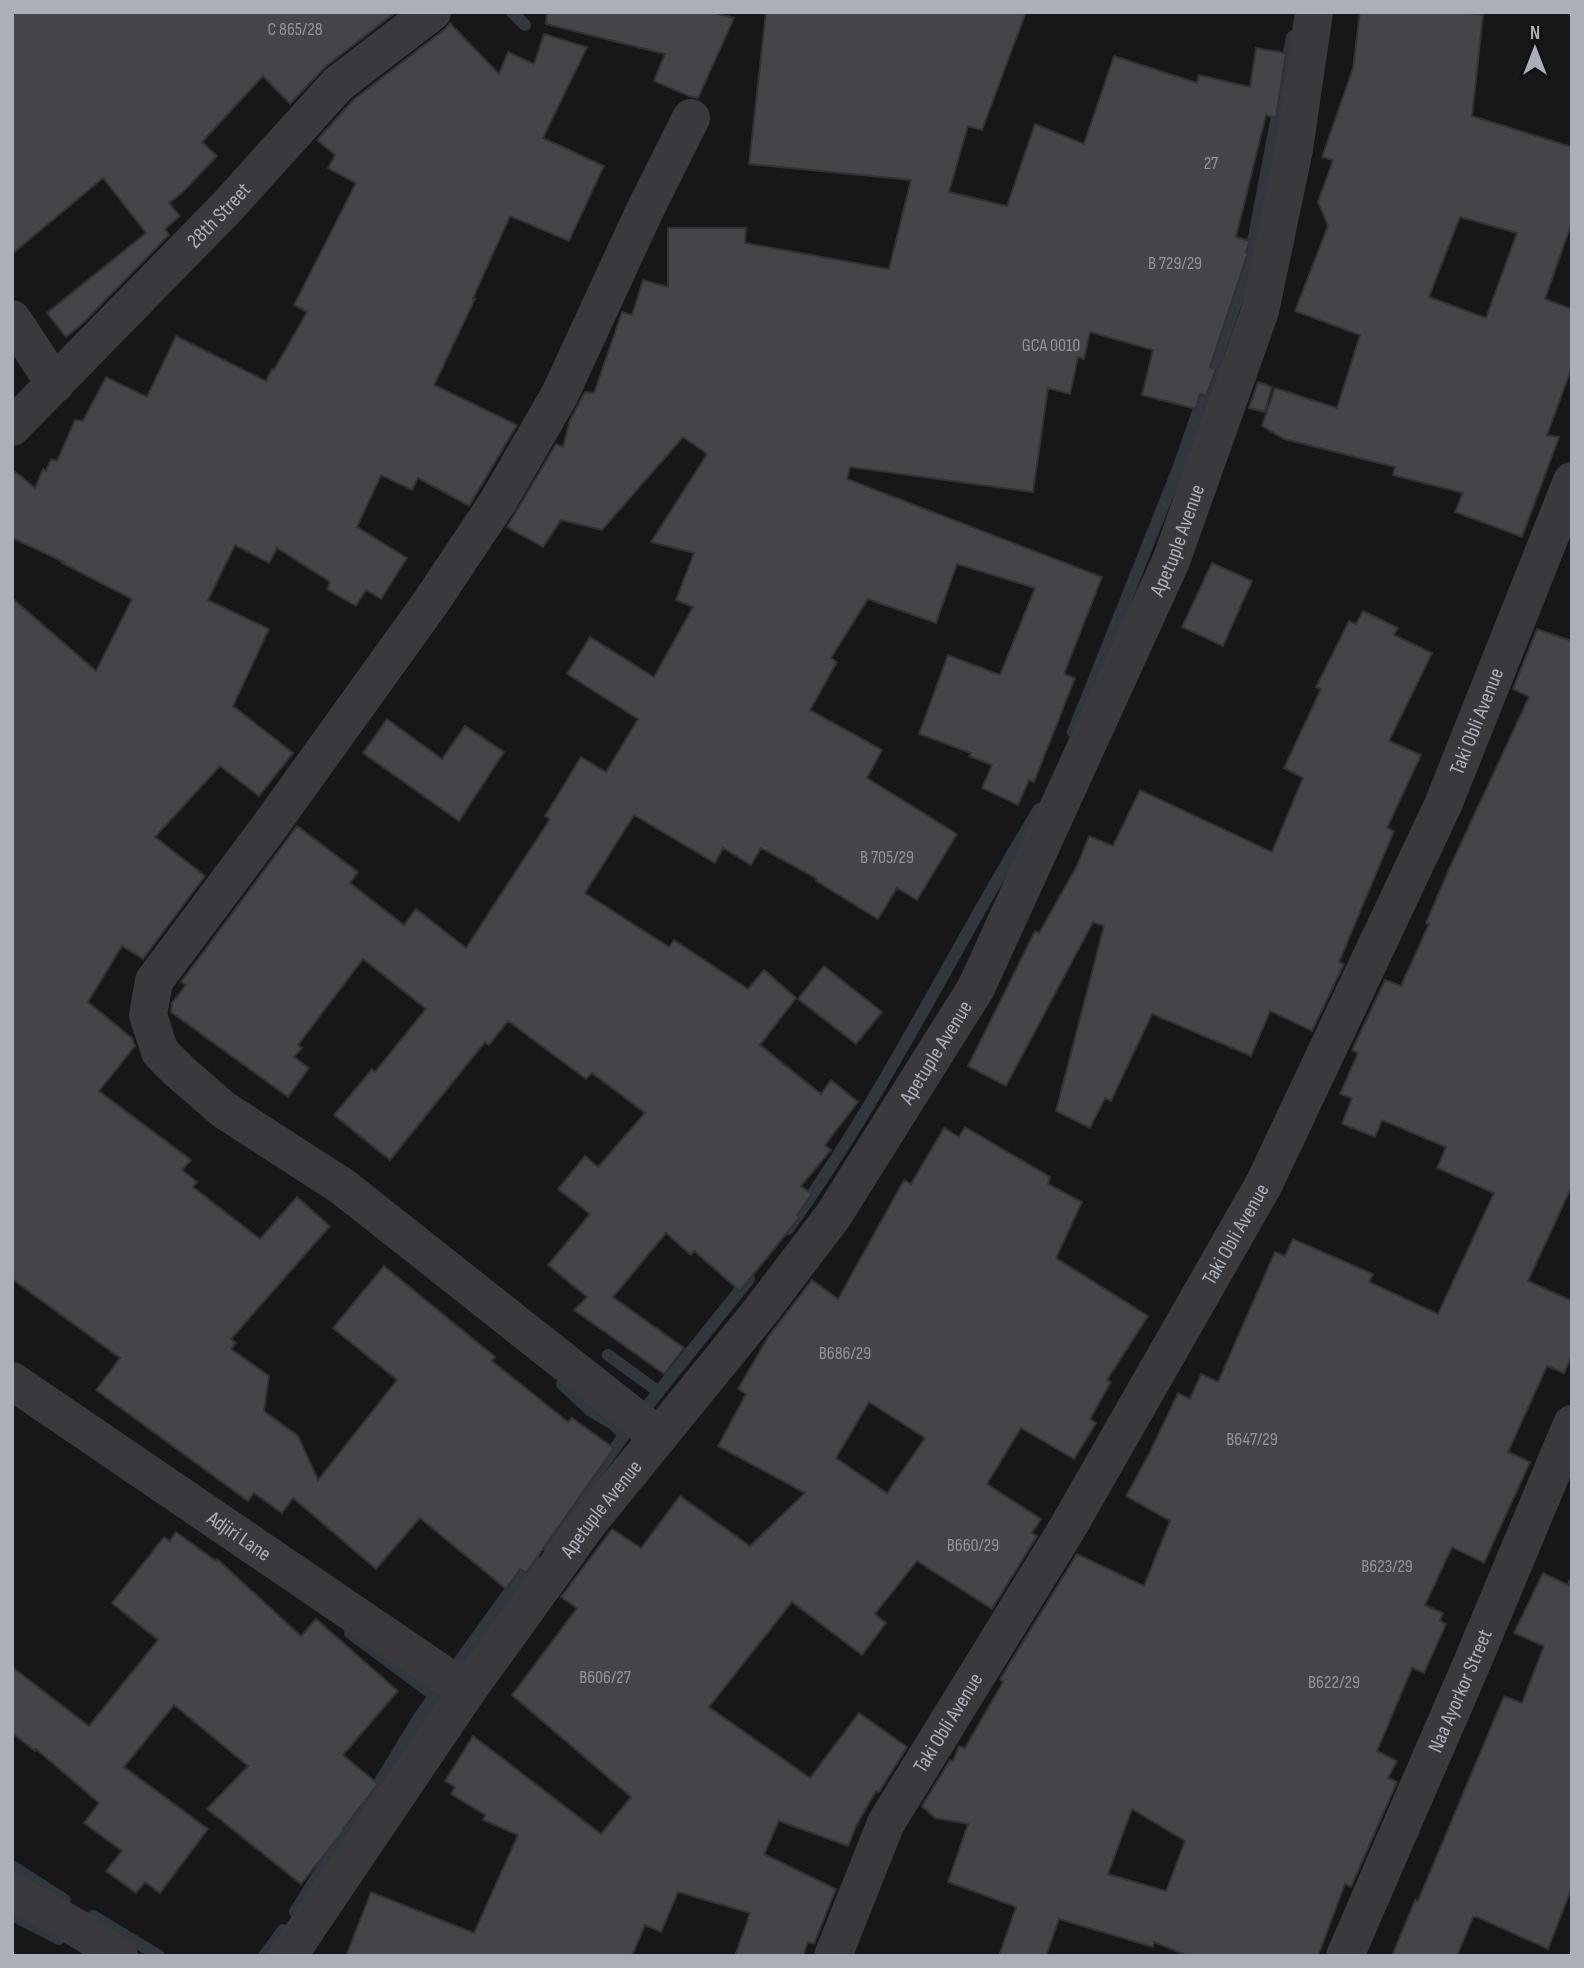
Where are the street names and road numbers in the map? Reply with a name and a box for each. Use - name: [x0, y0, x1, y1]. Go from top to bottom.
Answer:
- street label: 28th Street: [182, 177, 256, 253]
- street label: Apetuple Avenue: [1144, 481, 1210, 601]
- street label: Taki Obli Avenue: [1444, 664, 1509, 778]
- street label: Apetuple Avenue: [893, 996, 978, 1109]
- street label: Taki Obli Avenue: [1197, 1179, 1274, 1289]
- street label: Apetuple Avenue: [554, 1455, 647, 1563]
- street label: Adjiri Lane: [202, 1505, 276, 1566]
- street label: Naa Ayorkor Street: [1422, 1625, 1497, 1756]
- street label: Taki Obli Avenue: [908, 1668, 988, 1777]

